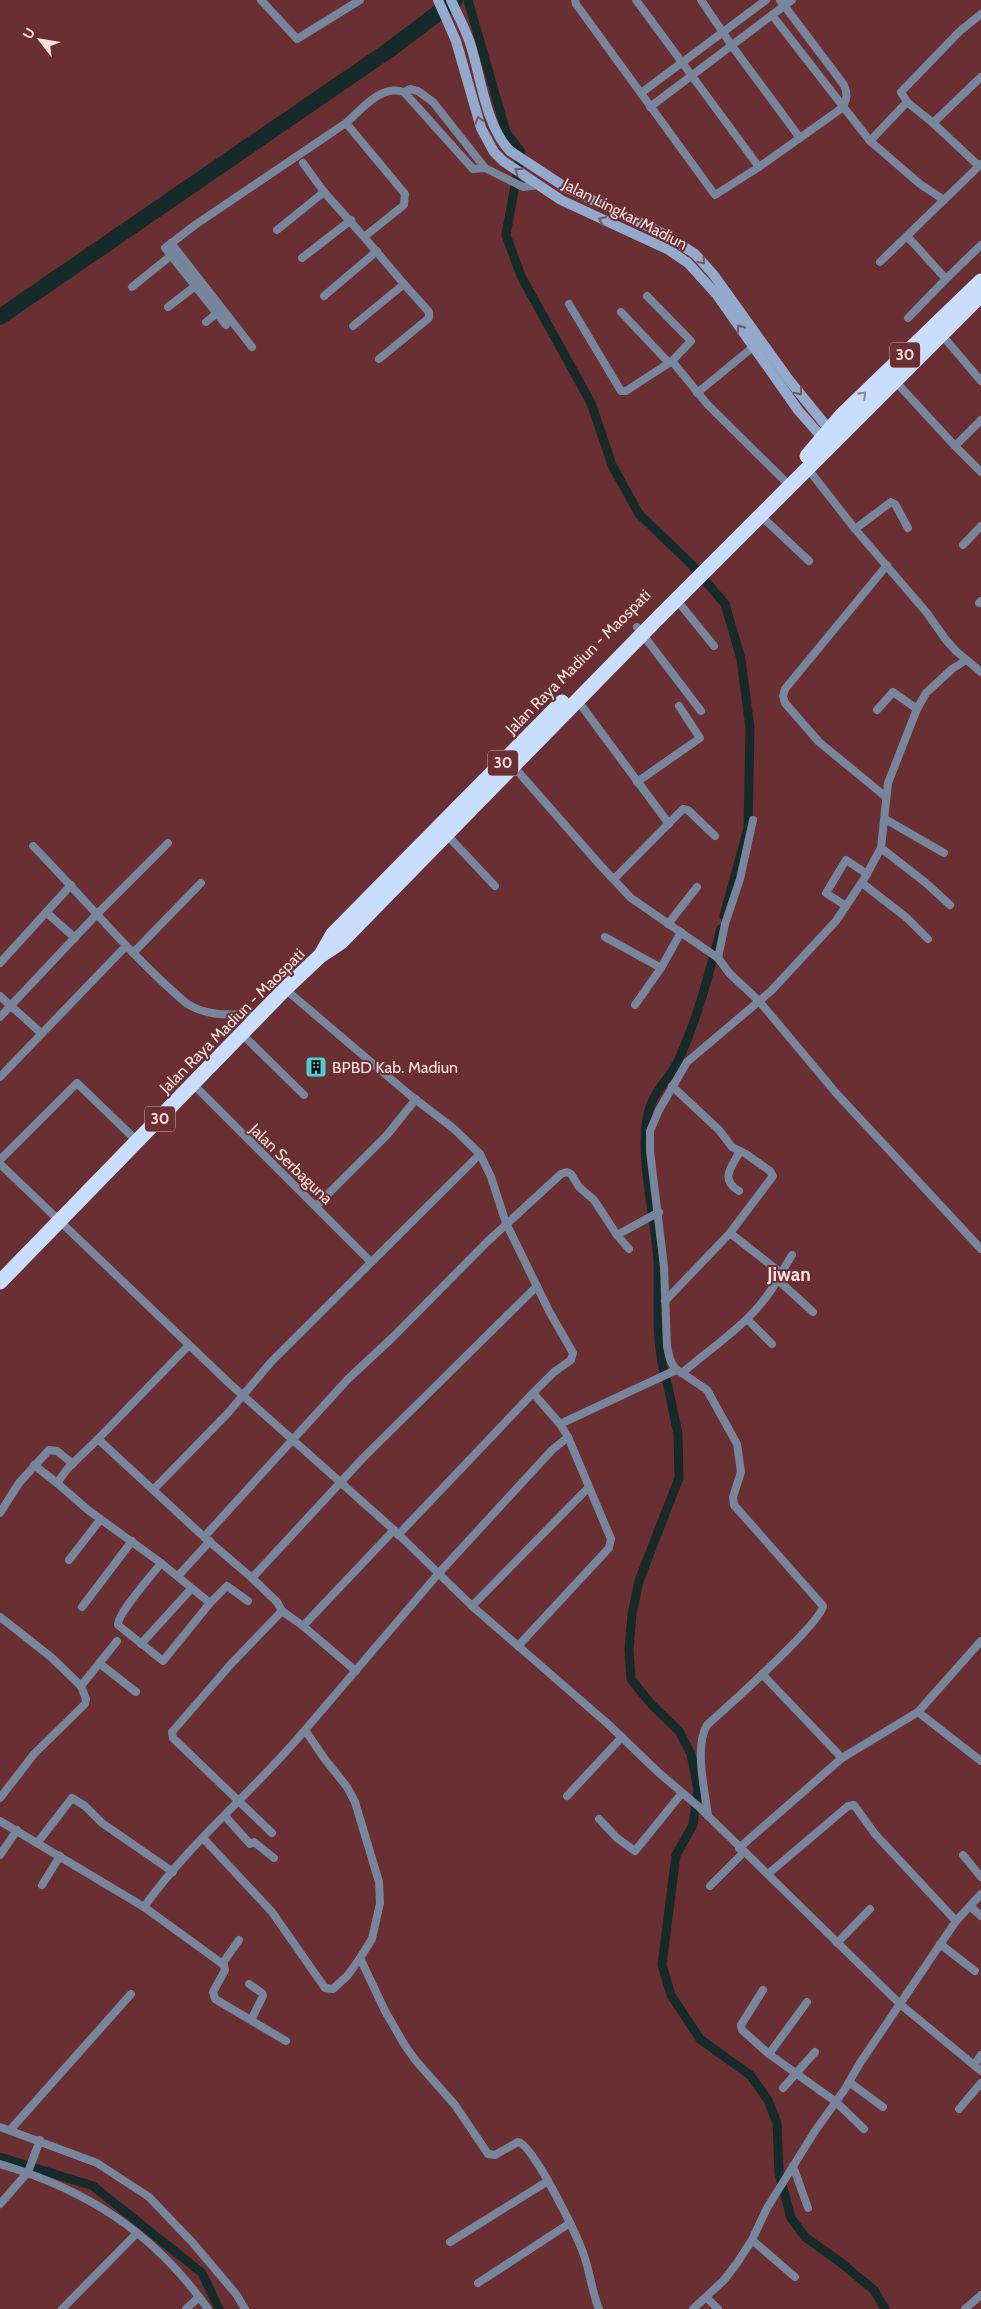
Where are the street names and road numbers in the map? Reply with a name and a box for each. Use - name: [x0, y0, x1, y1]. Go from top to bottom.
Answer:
- street label: Jalan Lingkar Madiun: [559, 174, 691, 254]
- road number: 30: [890, 342, 920, 368]
- street label: Jalan Raya Madiun - Maospati: [501, 586, 654, 739]
- road number: 30: [488, 750, 518, 776]
- street label: Jalan Raya Madiun - Maospati: [155, 945, 308, 1098]
- road number: 30: [145, 1106, 175, 1132]
- street label: Jalan Serbaguna: [245, 1119, 337, 1208]

